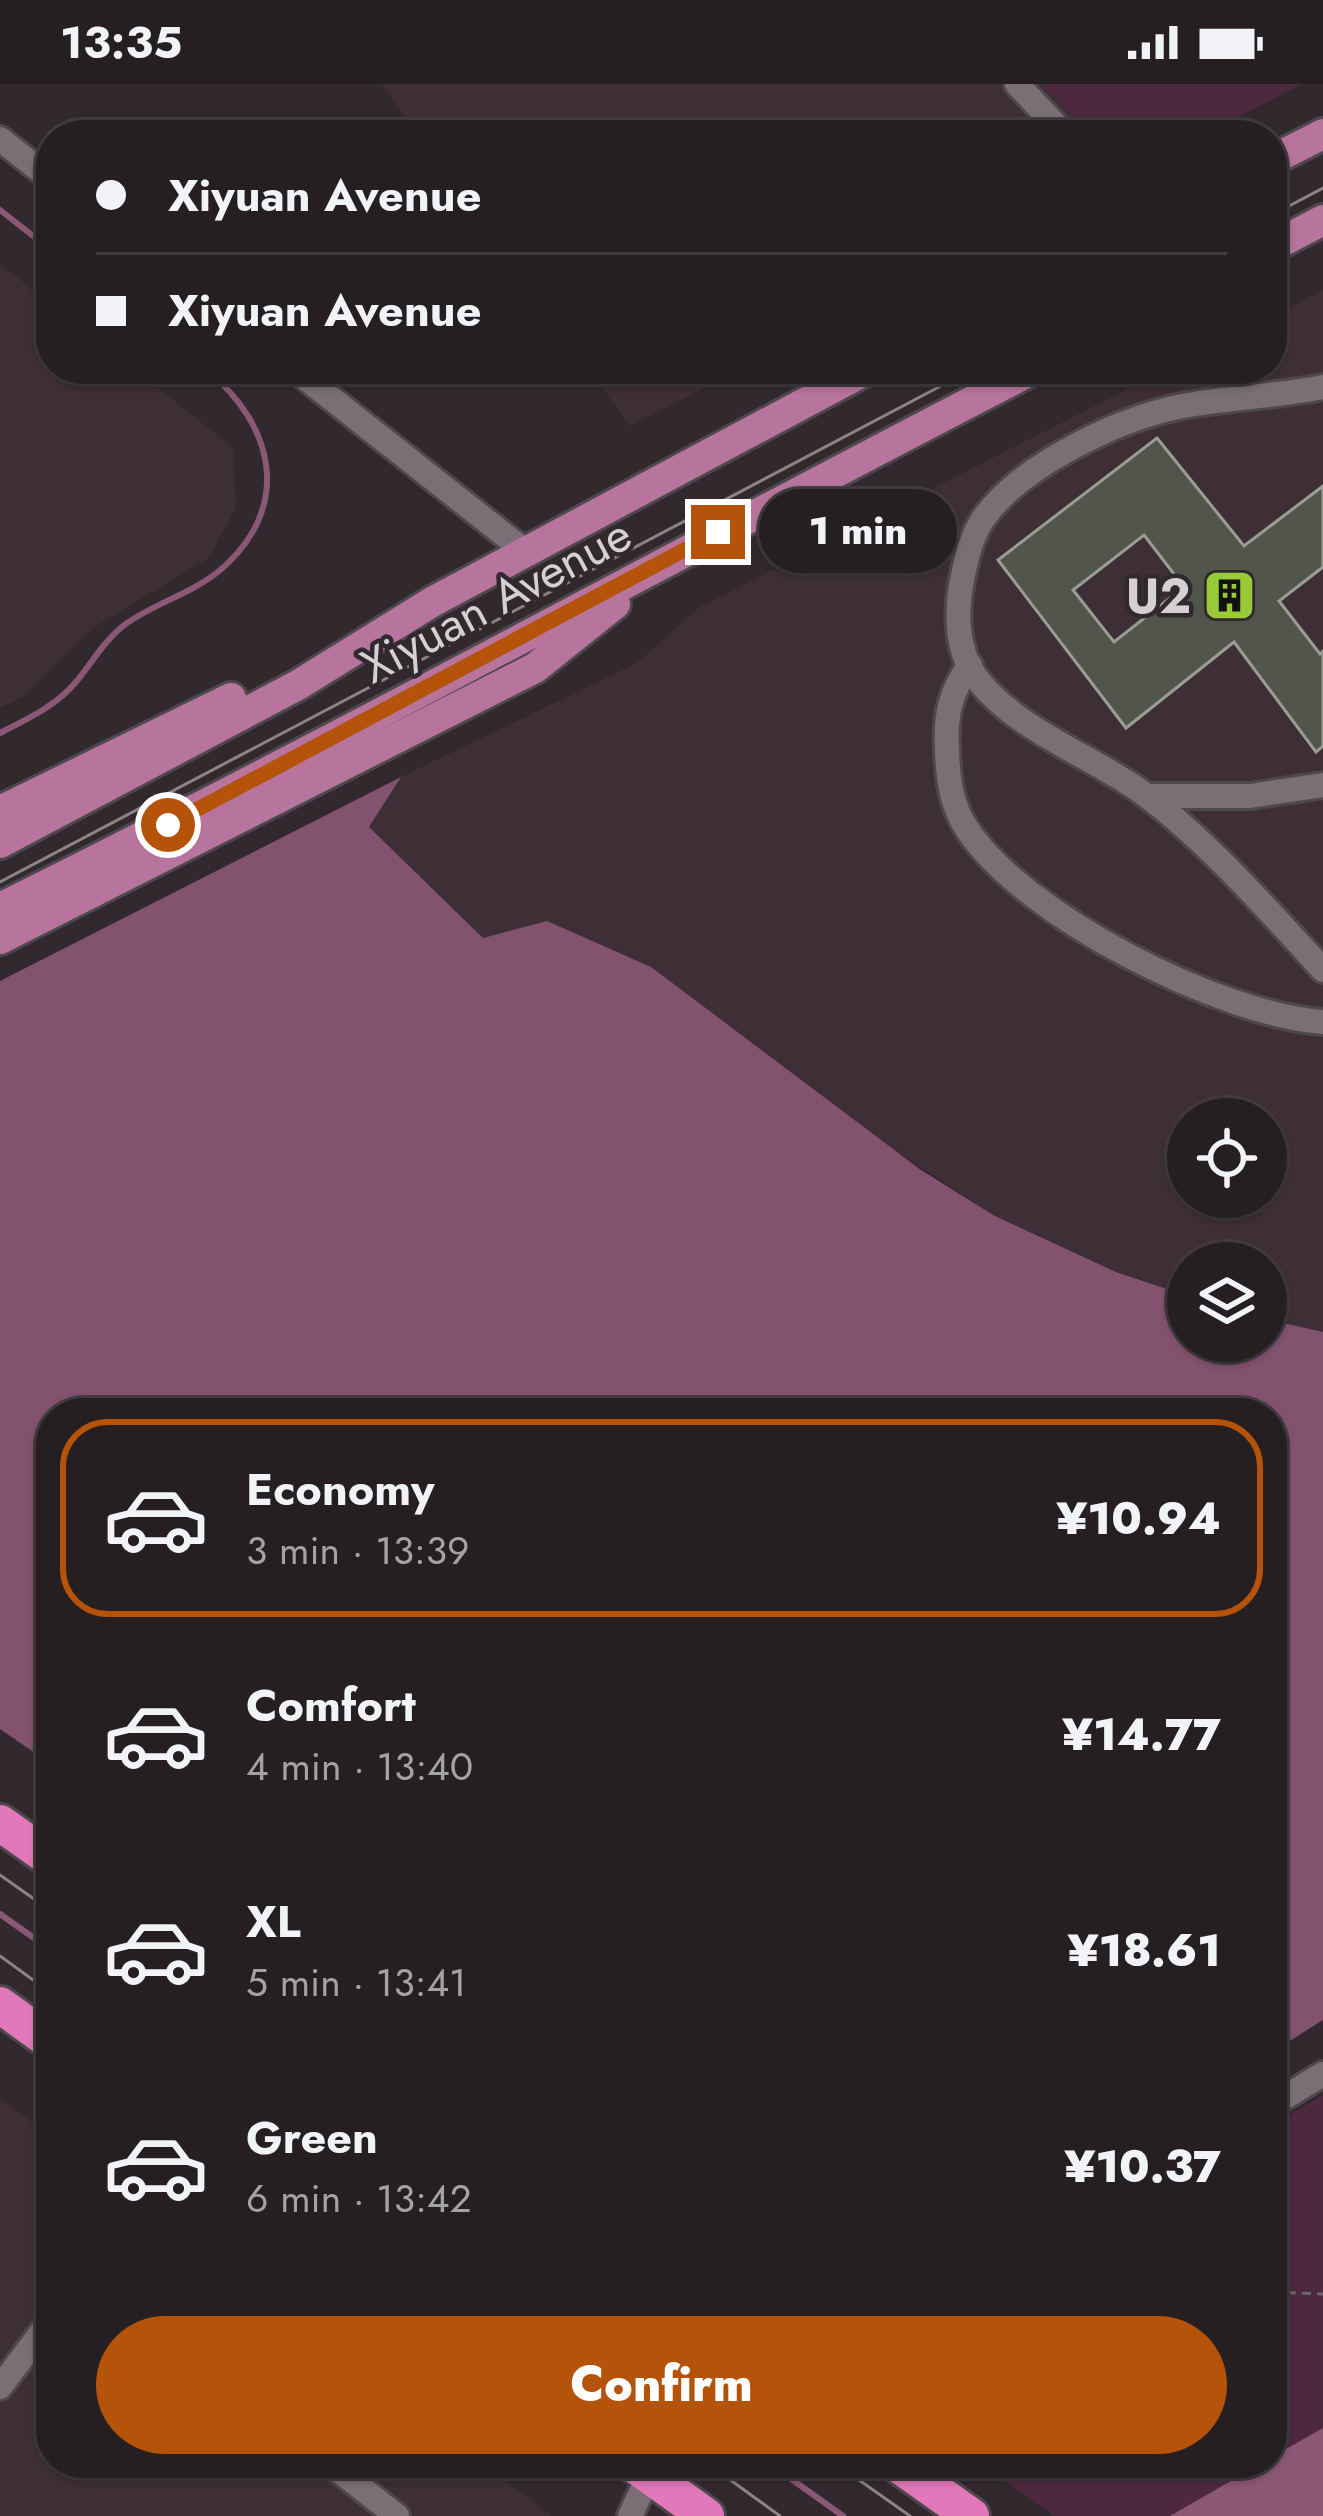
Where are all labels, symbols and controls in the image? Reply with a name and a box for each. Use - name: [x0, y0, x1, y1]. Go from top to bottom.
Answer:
- text: 13:35: [60, 10, 182, 75]
- text: Xiyuan Avenue: [168, 163, 481, 228]
- text: Xiyuan Avenue: [168, 278, 481, 343]
- callout: 1 min: [760, 490, 958, 574]
- street label: Xiyuan Avenue: [348, 500, 644, 700]
- text: 1 min: [809, 502, 907, 559]
- route end: [691, 505, 745, 559]
- place label: U2: [1126, 562, 1191, 631]
- building icon: U2: [1202, 568, 1258, 624]
- route start: [141, 798, 195, 852]
- map controls: [1167, 1098, 1287, 1362]
- button: locate: [1167, 1098, 1287, 1218]
- button: layers: [1167, 1242, 1287, 1362]
- text: Economy: [246, 1457, 434, 1522]
- icon: car: [102, 1464, 210, 1572]
- text: ¥10.94: [1056, 1486, 1221, 1551]
- text: 3 min · 13:39: [246, 1522, 469, 1579]
- text: Comfort: [246, 1673, 416, 1738]
- icon: car: [102, 1680, 210, 1788]
- text: ¥14.77: [1062, 1702, 1221, 1767]
- text: 4 min · 13:40: [246, 1738, 473, 1795]
- text: XL: [246, 1889, 301, 1954]
- icon: car: [102, 1896, 210, 2004]
- text: ¥18.61: [1068, 1918, 1221, 1983]
- text: 5 min · 13:41: [246, 1954, 467, 2011]
- text: Green: [246, 2105, 378, 2170]
- icon: car: [102, 2112, 210, 2220]
- text: ¥10.37: [1064, 2134, 1221, 2199]
- text: 6 min · 13:42: [246, 2170, 472, 2227]
- button: Confirm: [96, 2316, 1227, 2454]

